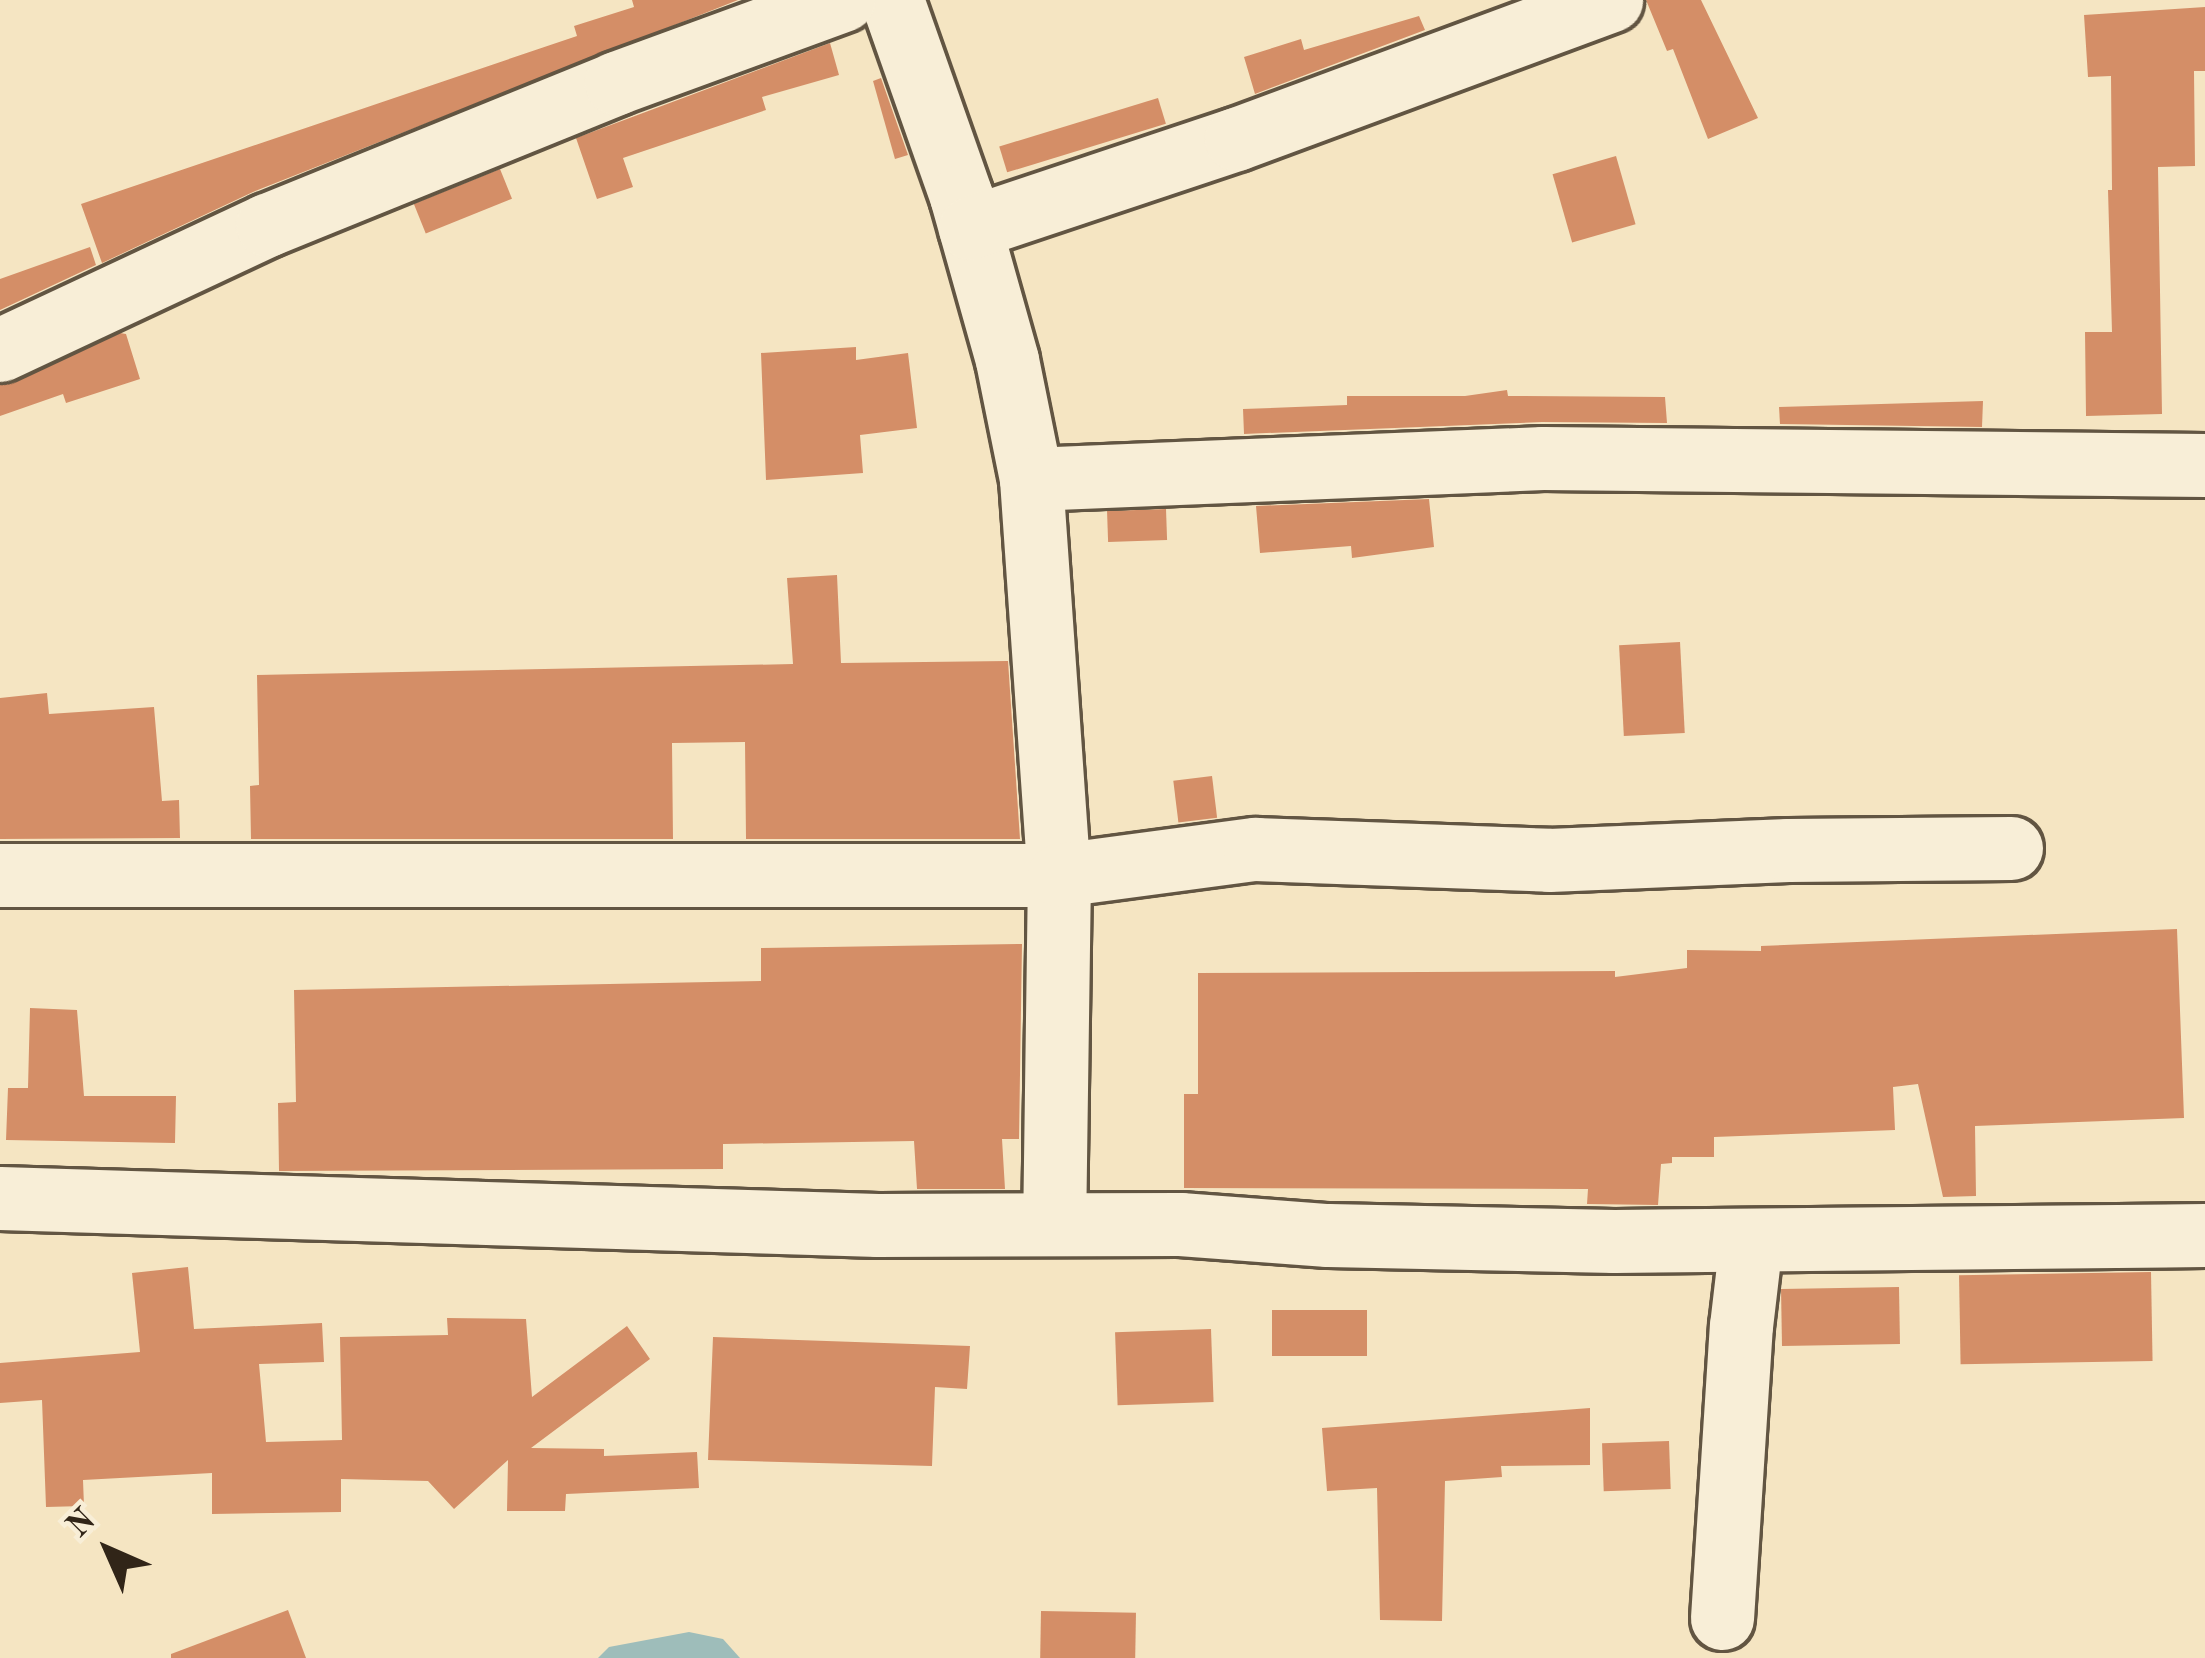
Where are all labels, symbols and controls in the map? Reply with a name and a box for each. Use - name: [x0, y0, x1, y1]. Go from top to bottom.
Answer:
- north arrow: [48, 1490, 168, 1610]
- text: N: [62, 1504, 103, 1545]

